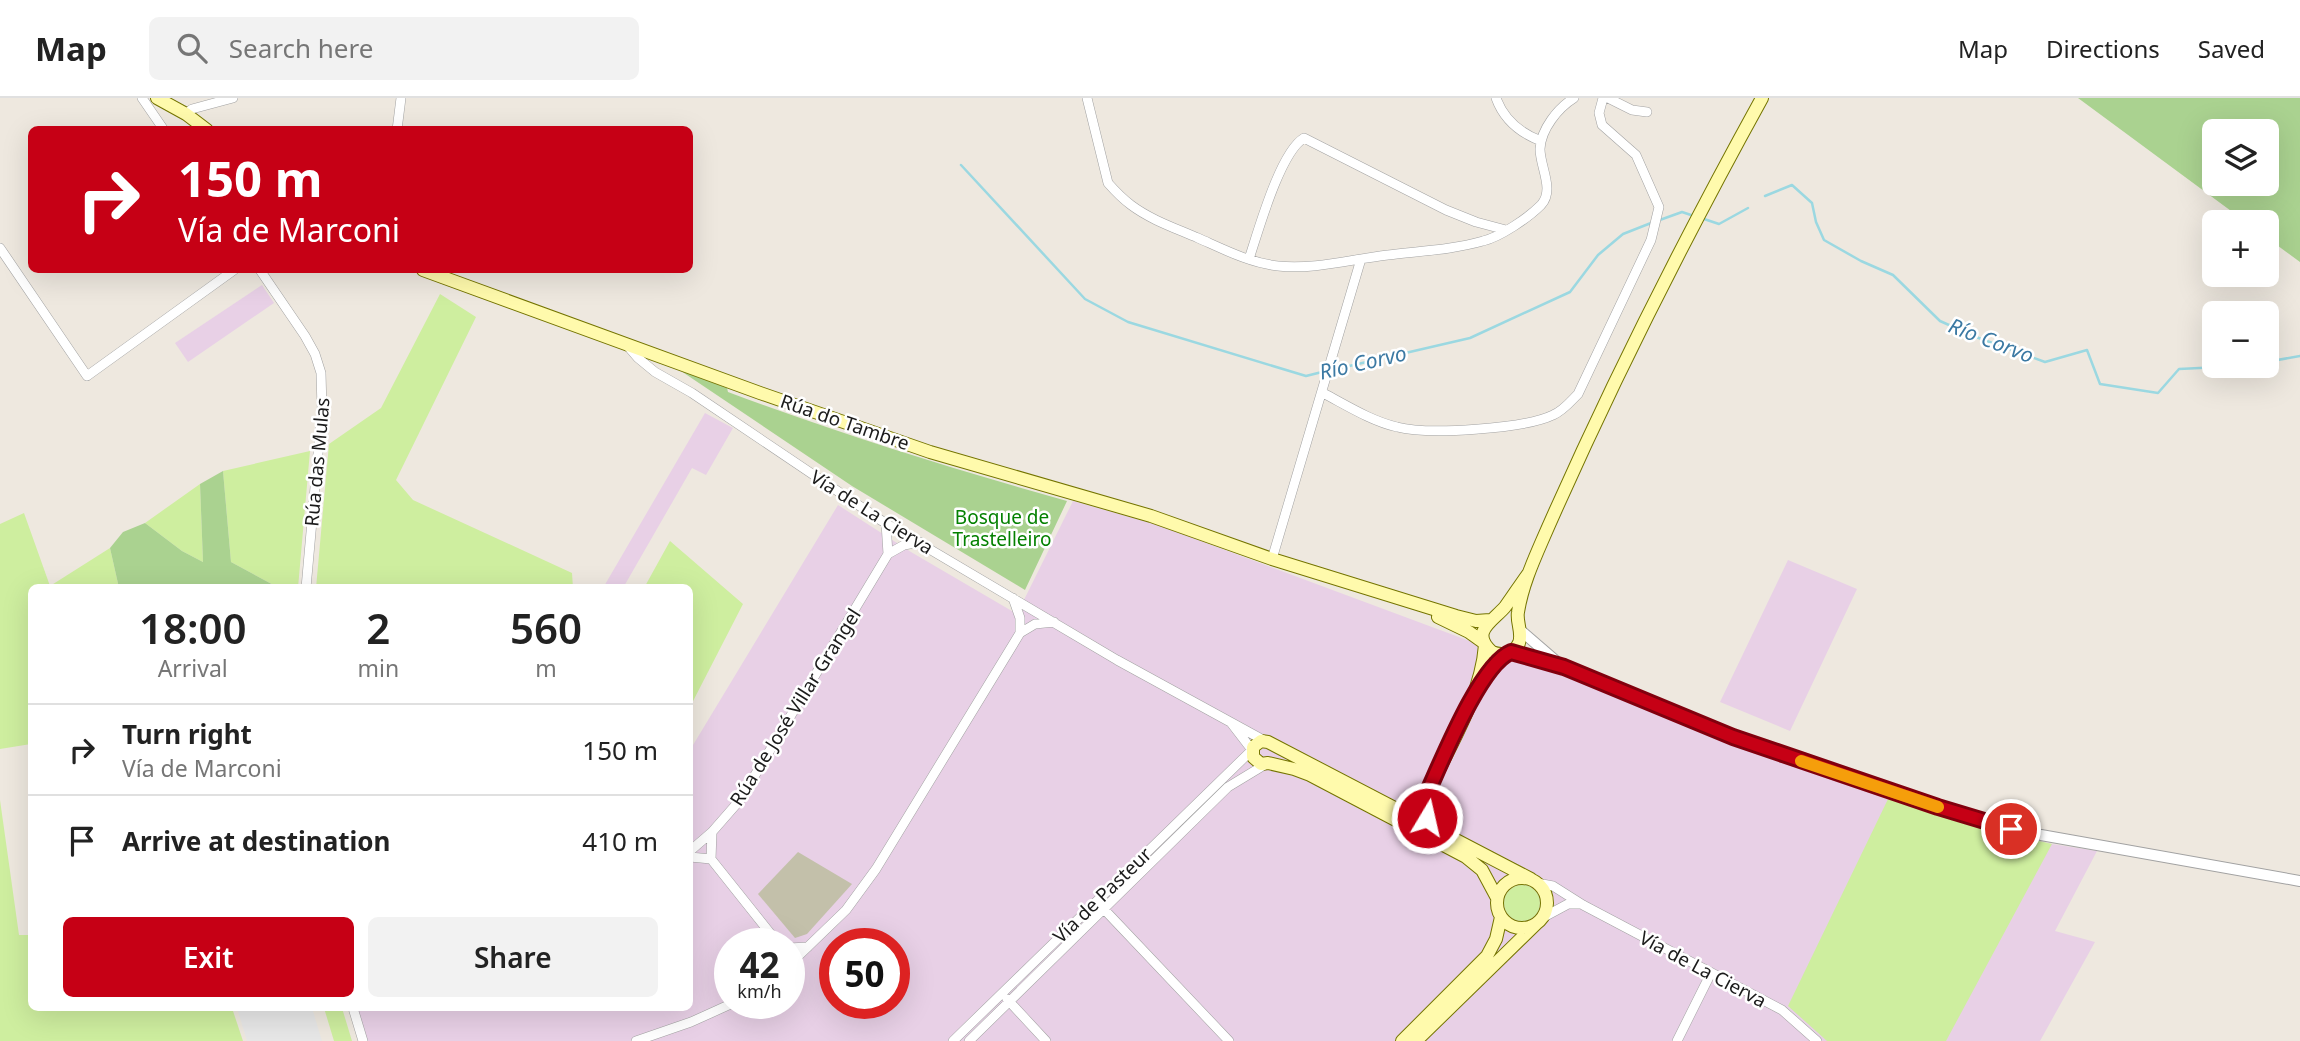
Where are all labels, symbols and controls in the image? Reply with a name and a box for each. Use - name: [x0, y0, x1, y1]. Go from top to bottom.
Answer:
- search box: [149, 17, 639, 80]
- text: Map: [35, 26, 107, 71]
- icon: search: [173, 29, 211, 67]
- text: Search here: [229, 30, 373, 66]
- text: Map: [1958, 32, 2008, 65]
- text: Directions: [2046, 32, 2160, 65]
- text: Saved: [2198, 32, 2265, 65]
- map controls: [2202, 119, 2279, 378]
- button: layers: [2202, 119, 2279, 196]
- text: 150 m: [178, 145, 323, 211]
- icon: right: [63, 154, 154, 245]
- text: Vía de Marconi: [178, 208, 400, 251]
- button: +: [2202, 210, 2279, 287]
- button: −: [2202, 301, 2279, 378]
- water label: Río Corvo: [1945, 311, 2038, 369]
- water label: Río Corvo: [1316, 338, 1409, 386]
- street label: Rúa do Tambre: [777, 388, 913, 456]
- street label: Rúa das Mulas: [298, 397, 336, 527]
- street label: Vía de La Cierva: [805, 464, 939, 560]
- park label: Bosque de Trastelleiro: [953, 504, 1051, 552]
- text: 18:00: [139, 599, 247, 656]
- text: 2: [366, 599, 390, 656]
- text: 560: [510, 599, 582, 656]
- street label: Rúa de José Villar Grangel: [723, 603, 867, 811]
- text: Arrival: [158, 652, 228, 684]
- text: min: [357, 652, 399, 684]
- text: m: [535, 652, 557, 684]
- text: Turn right: [122, 716, 252, 752]
- icon: right: [63, 731, 101, 769]
- text: 150 m: [582, 732, 658, 768]
- text: Vía de Marconi: [122, 752, 282, 784]
- position arrow: [1390, 781, 1464, 855]
- pin: [1981, 799, 2041, 859]
- icon: arrive: [1992, 810, 2030, 848]
- icon: arrive: [63, 822, 101, 860]
- text: Arrive at destination: [122, 823, 391, 859]
- text: 410 m: [582, 823, 658, 859]
- street label: Vía de Pasteur: [1047, 841, 1157, 949]
- button: Exit: [63, 917, 354, 997]
- button: Share: [368, 917, 658, 997]
- street label: Vía de La Cierva: [1635, 925, 1771, 1013]
- speed limit sign: 50: [819, 928, 910, 1019]
- text: 42: [739, 941, 780, 988]
- text: km/h: [737, 979, 782, 1003]

